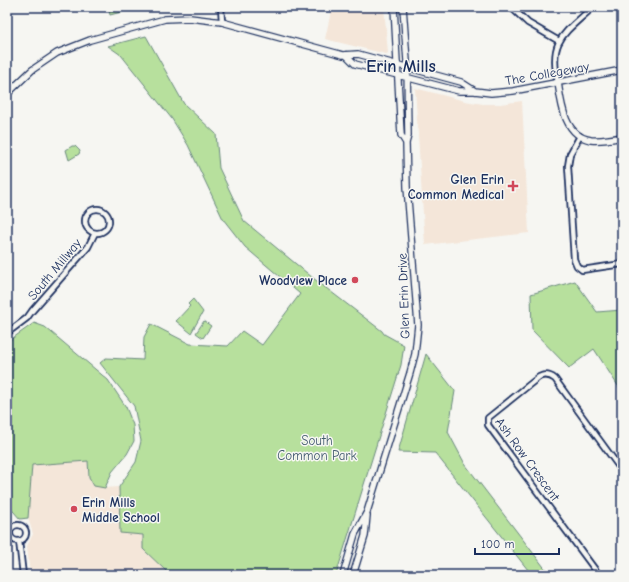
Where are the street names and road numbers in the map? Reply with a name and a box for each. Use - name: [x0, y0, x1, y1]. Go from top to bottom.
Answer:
- street label: The Collegeway: [504, 59, 590, 88]
- street label: South Millway: [24, 236, 84, 303]
- street label: Glen Erin Drive: [394, 252, 412, 339]
- street label: Ash Row Crescent: [492, 415, 564, 505]

